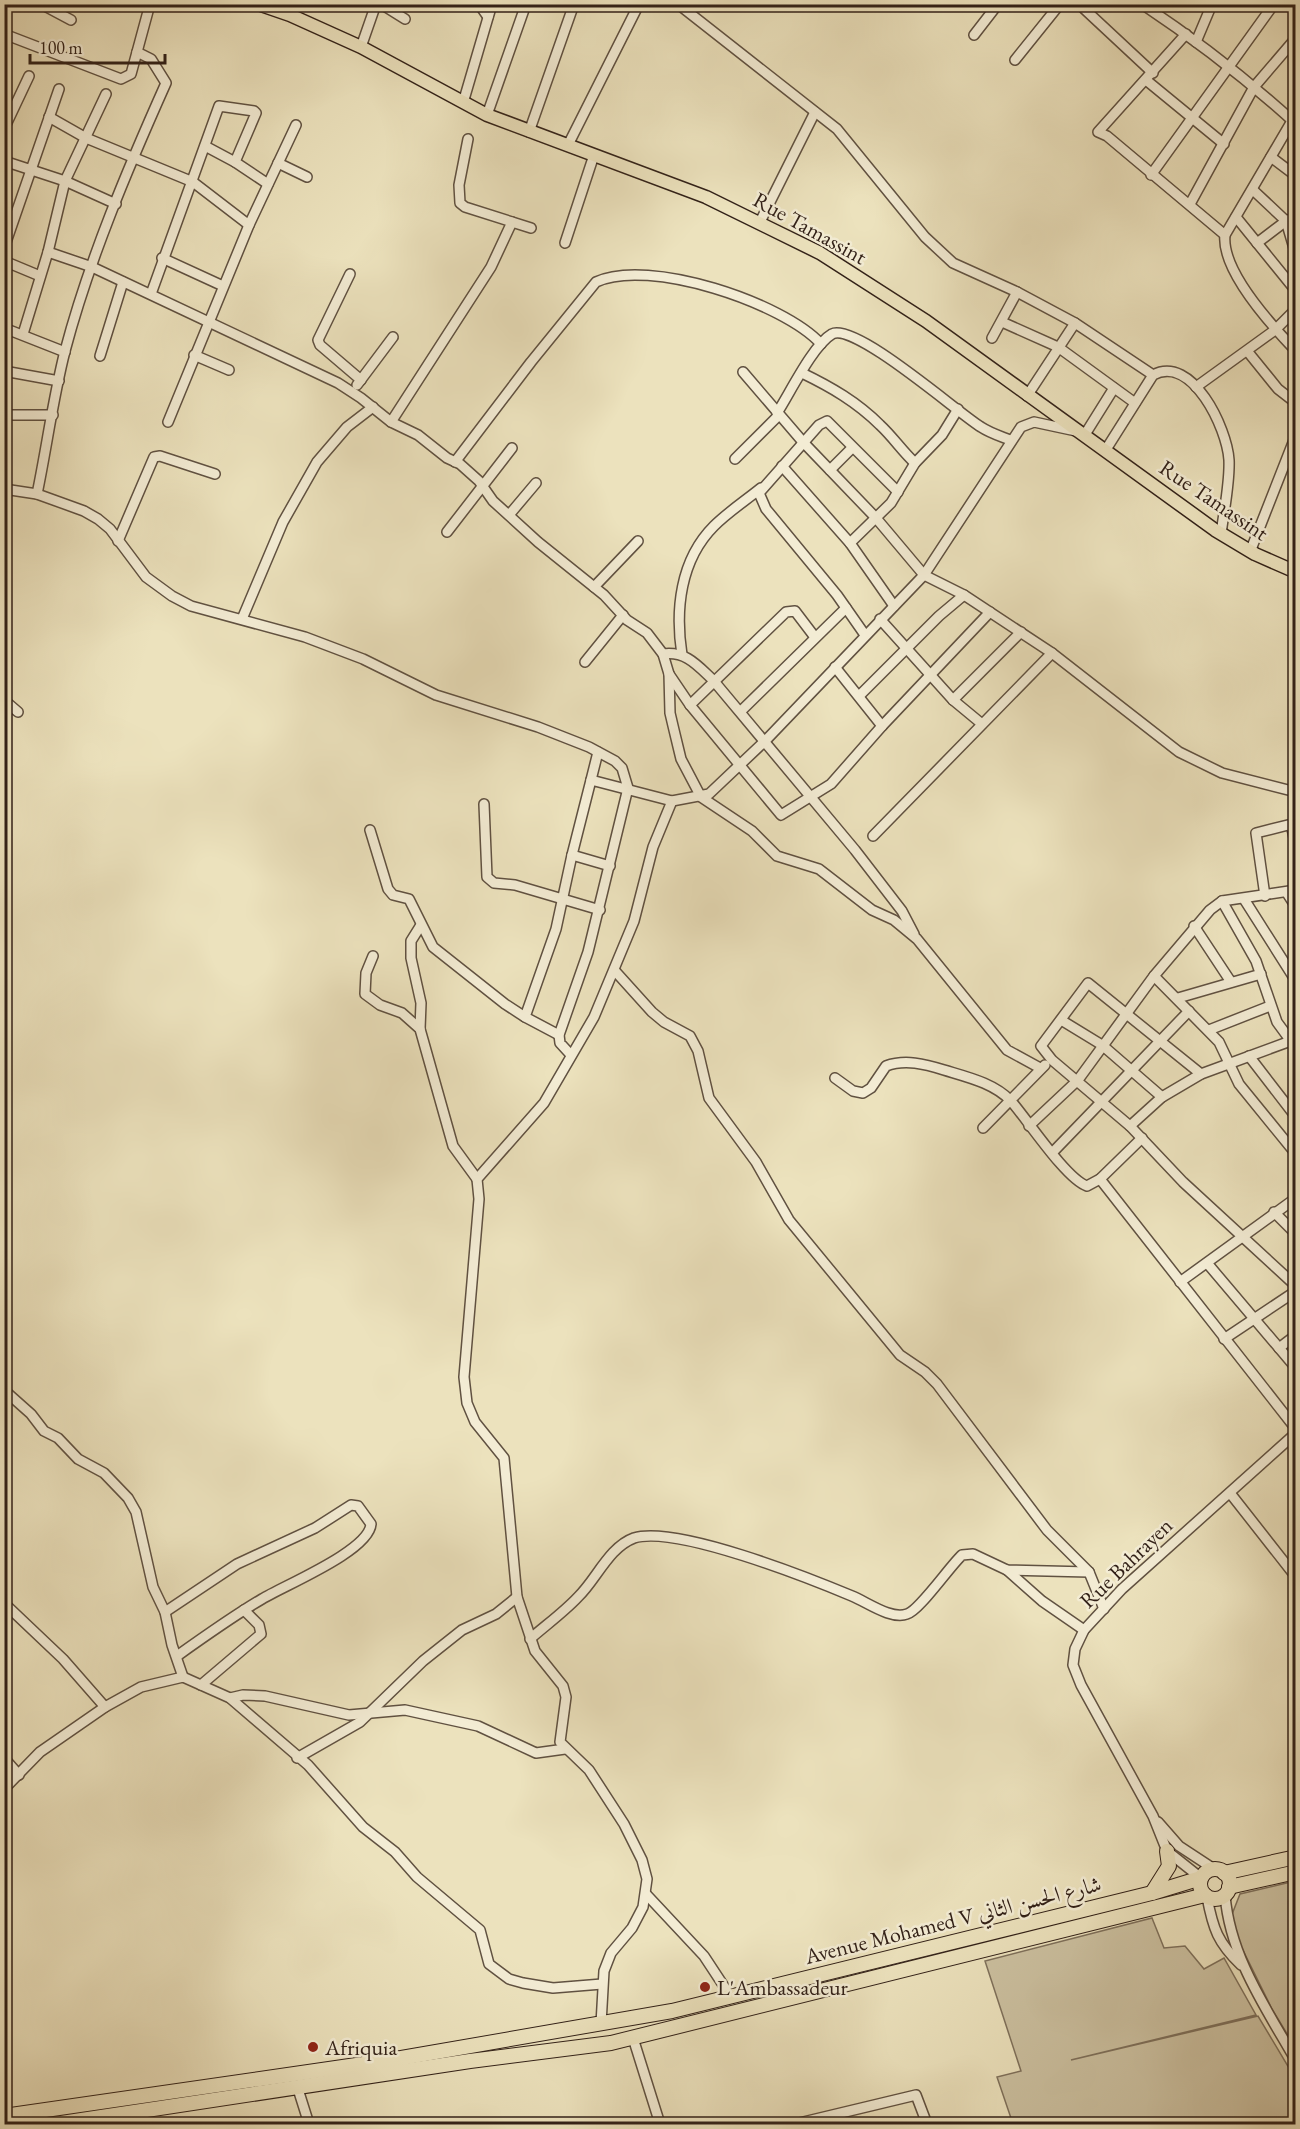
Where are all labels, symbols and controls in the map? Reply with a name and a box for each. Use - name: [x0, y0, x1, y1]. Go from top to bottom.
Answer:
- scale bar: [30, 27, 165, 65]
- text: 100 m: [39, 36, 83, 59]
- street label: Rue Tamassint: [748, 185, 872, 271]
- street label: Rue Tamassint: [1154, 453, 1274, 547]
- street label: Rue Bahrayen: [1073, 1511, 1179, 1615]
- street label: Avenue Mohamed V شارع الحسن الثاني: [801, 1869, 1105, 1975]
- place label: L'Ambassadeur: [717, 1973, 849, 2002]
- marker: L'Ambassadeur: [698, 1980, 712, 1994]
- place label: Afriquia: [324, 2033, 397, 2062]
- marker: Afriquia: [306, 2040, 320, 2054]

